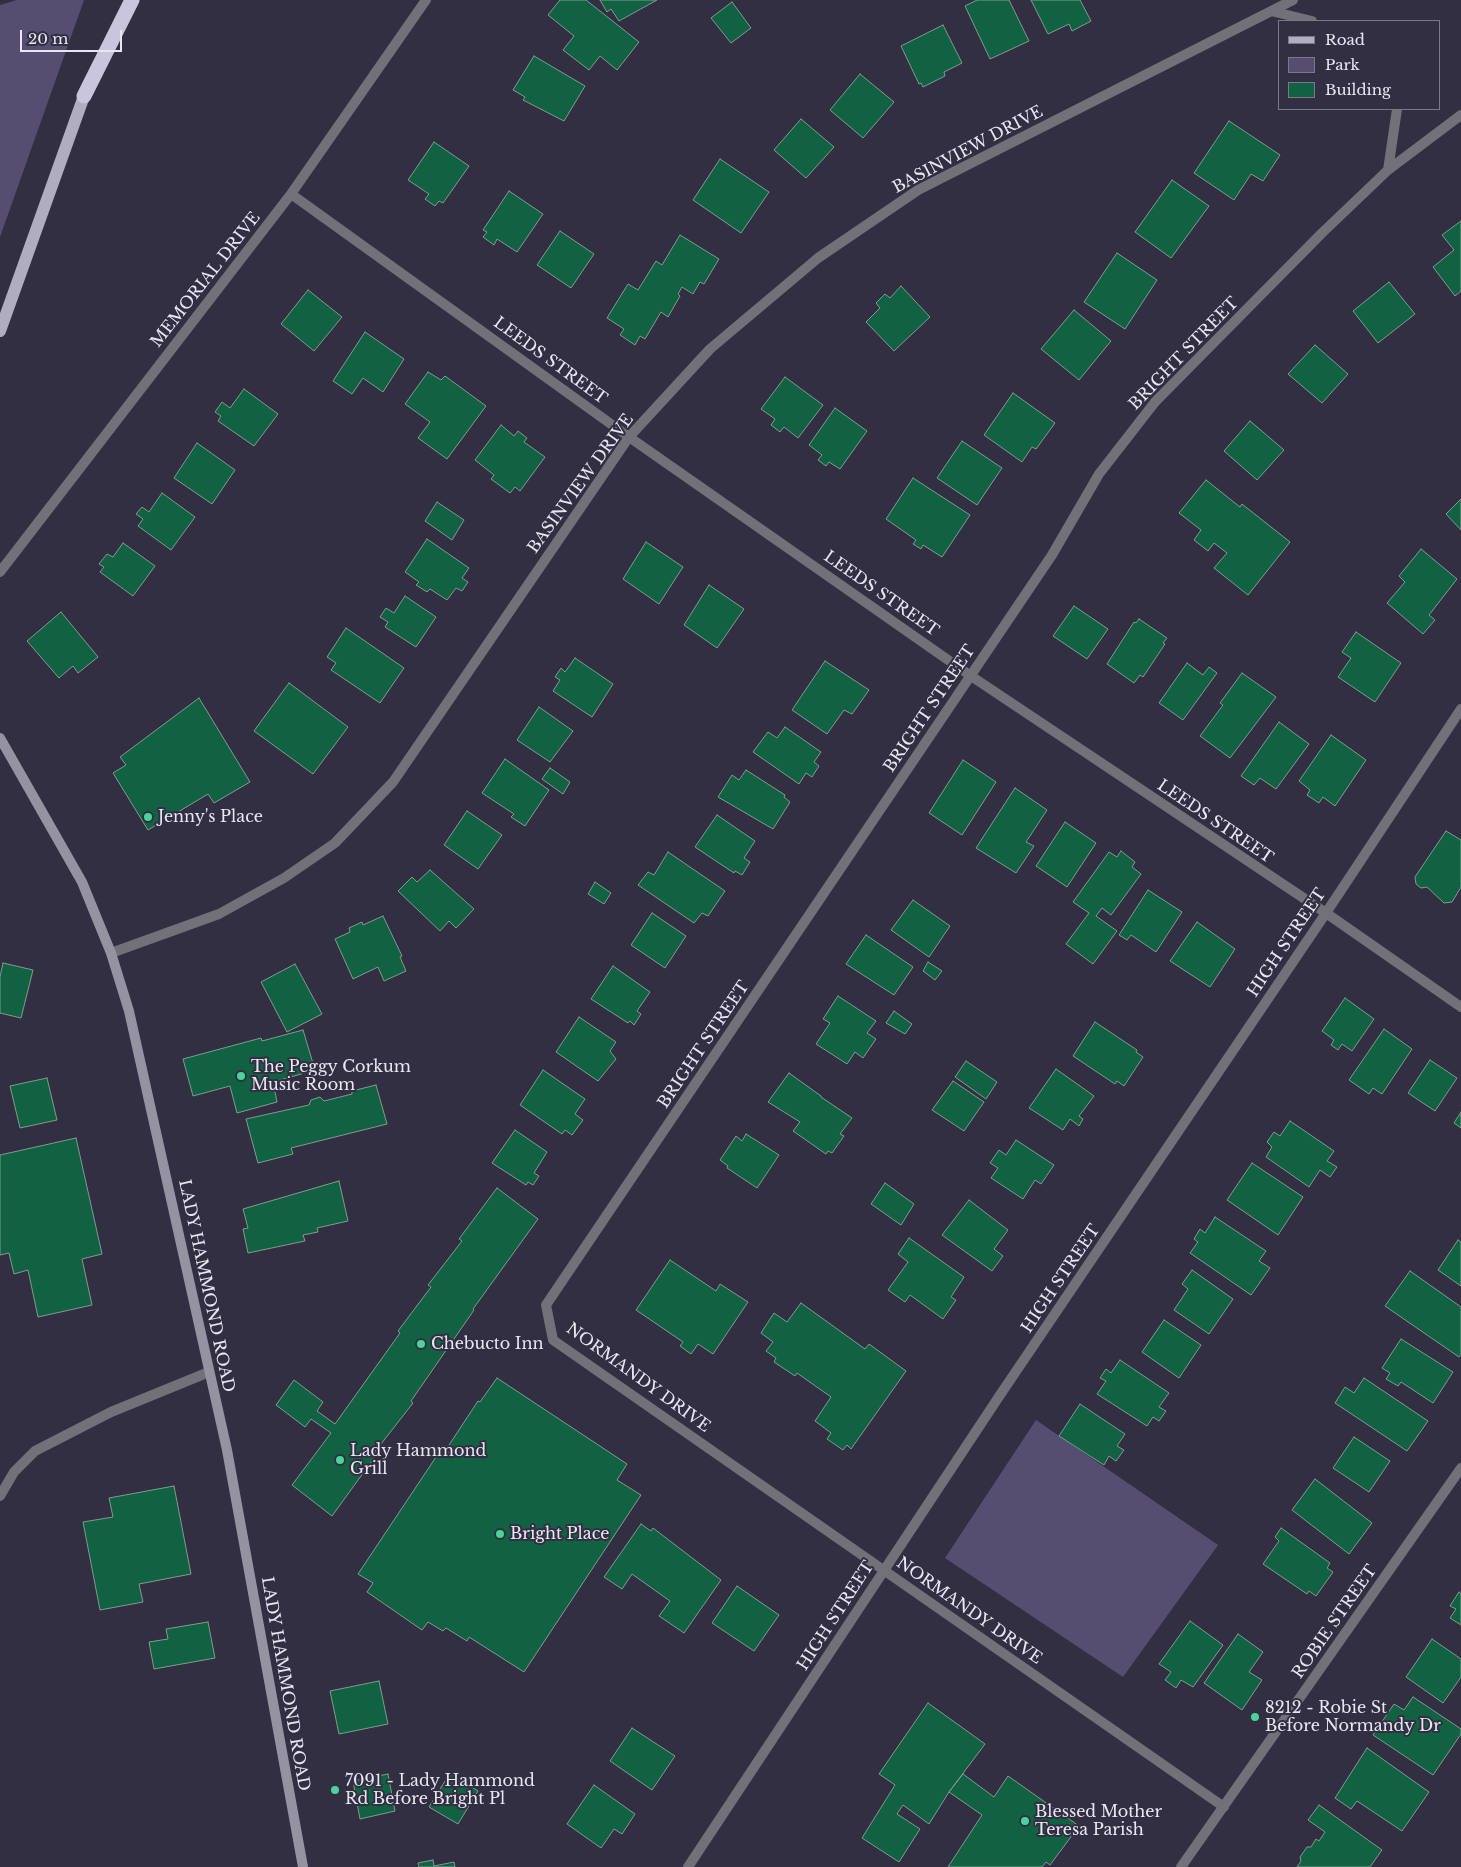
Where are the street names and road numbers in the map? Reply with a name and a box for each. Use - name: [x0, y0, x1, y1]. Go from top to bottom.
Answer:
- street label: BASINVIEW DRIVE: [890, 102, 1046, 198]
- street label: MEMORIAL DRIVE: [147, 209, 265, 351]
- street label: BRIGHT STREET: [1125, 294, 1243, 414]
- street label: LEEDS STREET: [489, 313, 611, 409]
- street label: BASINVIEW DRIVE: [524, 411, 638, 557]
- street label: LEEDS STREET: [820, 547, 942, 641]
- street label: BRIGHT STREET: [880, 642, 980, 776]
- street label: LEEDS STREET: [1153, 776, 1277, 868]
- street label: HIGH STREET: [1244, 885, 1330, 1001]
- street label: BRIGHT STREET: [654, 978, 754, 1112]
- street label: LADY HAMMOND ROAD: [174, 1178, 238, 1394]
- street label: HIGH STREET: [1018, 1221, 1104, 1337]
- street label: NORMANDY DRIVE: [562, 1319, 714, 1437]
- street label: NORMANDY DRIVE: [893, 1553, 1045, 1669]
- street label: HIGH STREET: [794, 1558, 878, 1674]
- street label: ROBIE STREET: [1289, 1562, 1381, 1682]
- street label: LADY HAMMOND ROAD: [257, 1575, 313, 1793]

